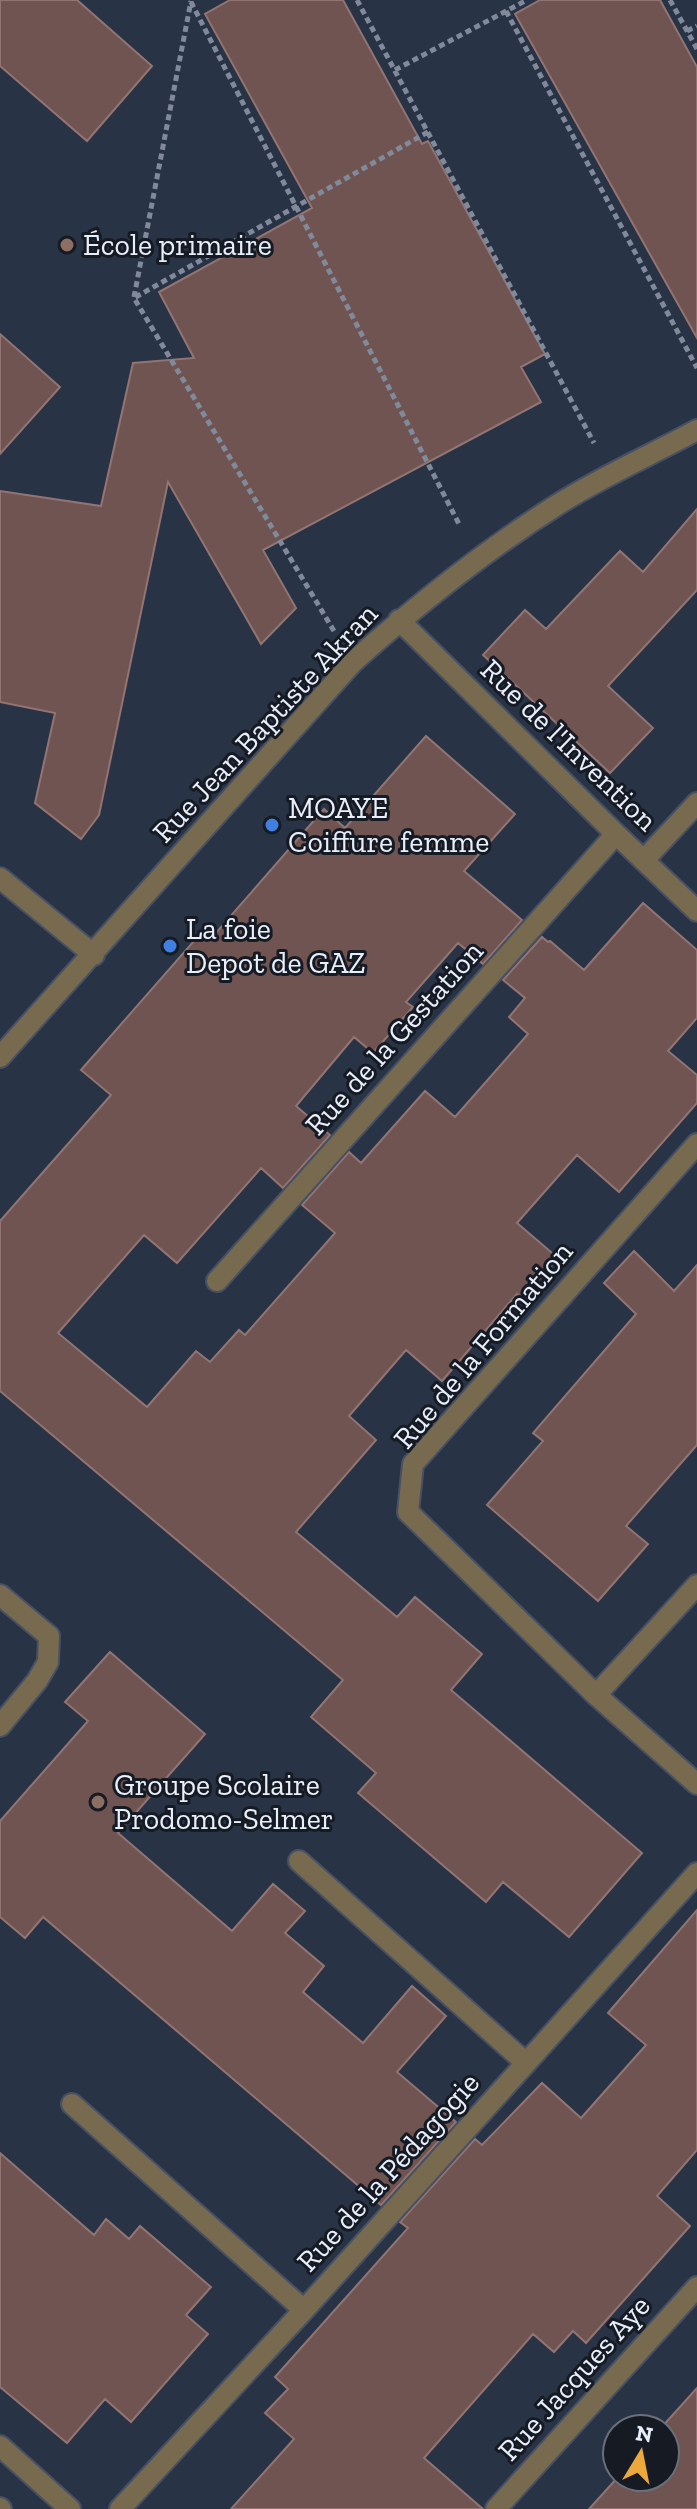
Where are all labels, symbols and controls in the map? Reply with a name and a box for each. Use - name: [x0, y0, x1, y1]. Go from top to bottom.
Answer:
- place label: École primaire: [83, 227, 272, 263]
- marker: École primaire: [58, 236, 76, 254]
- street label: Rue Jean Baptiste Akran: [145, 596, 385, 850]
- street label: Rue de l'Invention: [473, 652, 665, 838]
- place label: MOAYE Coiffure femme: [288, 790, 489, 860]
- marker: MOAYE Coiffure femme: [263, 816, 281, 834]
- place label: La foie Depot de GAZ: [186, 911, 366, 981]
- street label: Rue de la Gestation: [297, 934, 491, 1142]
- marker: La foie Depot de GAZ: [161, 937, 179, 955]
- street label: Rue de la Formation: [386, 1234, 580, 1456]
- place label: Groupe Scolaire Prodomo-Selmer: [114, 1767, 333, 1837]
- marker: Groupe Scolaire Prodomo-Selmer: [89, 1793, 107, 1811]
- street label: Rue de la Pédagogie: [289, 2065, 487, 2279]
- street label: Rue Jacques Aye: [490, 2288, 658, 2468]
- north arrow: [601, 2413, 681, 2493]
- text: N: [634, 2419, 655, 2449]

